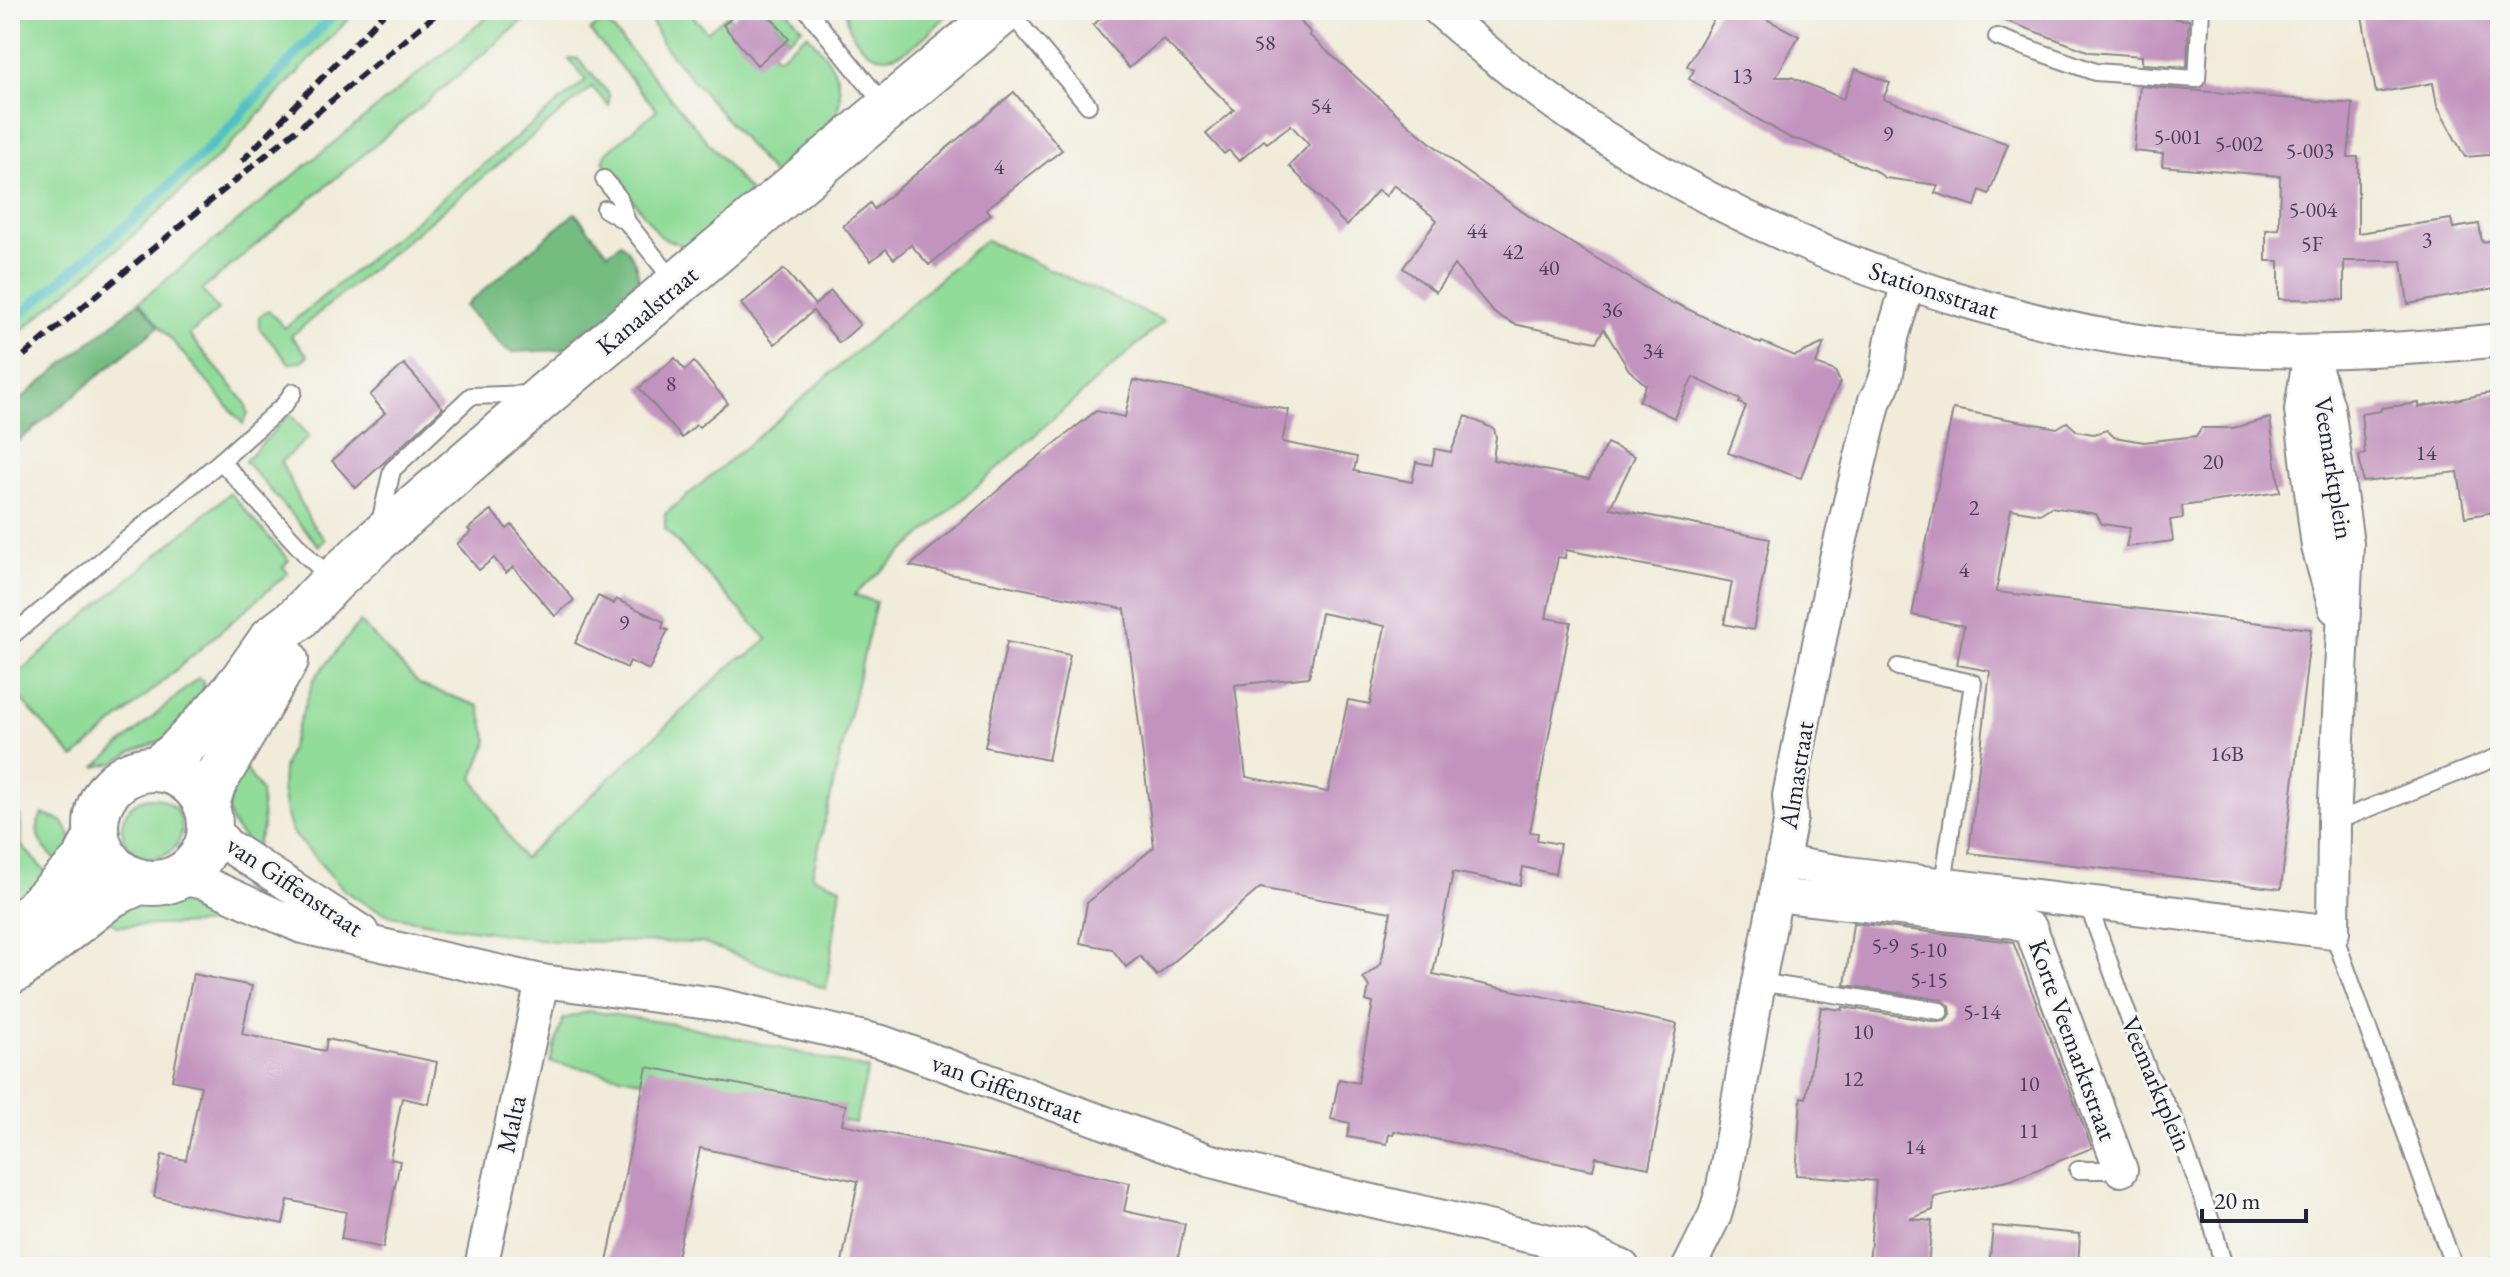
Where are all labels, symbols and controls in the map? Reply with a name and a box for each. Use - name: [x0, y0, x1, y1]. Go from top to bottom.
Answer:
- house number: 58: [1254, 28, 1276, 57]
- house number: 13: [1731, 61, 1753, 90]
- house number: 54: [1310, 91, 1332, 120]
- house number: 9: [1883, 119, 1894, 148]
- house number: 5-001: [2154, 122, 2202, 151]
- house number: 5-002: [2215, 129, 2264, 158]
- house number: 5-003: [2286, 136, 2334, 165]
- house number: 4: [994, 152, 1005, 181]
- house number: 5-004: [2289, 195, 2338, 224]
- house number: 44: [1466, 216, 1488, 245]
- house number: 3: [2422, 225, 2432, 254]
- house number: 5F: [2301, 229, 2323, 258]
- house number: 42: [1502, 237, 1524, 266]
- house number: 40: [1538, 253, 1560, 282]
- street label: Stationsstraat: [1865, 253, 2003, 327]
- street label: Kanaalstraat: [589, 257, 705, 363]
- house number: 36: [1601, 295, 1623, 324]
- house number: 34: [1642, 336, 1664, 365]
- house number: 8: [666, 369, 676, 398]
- street label: Veemarktplein: [2306, 394, 2362, 542]
- house number: 14: [2415, 438, 2437, 467]
- house number: 20: [2202, 447, 2224, 476]
- house number: 2: [1969, 493, 1980, 522]
- house number: 4: [1959, 555, 1970, 584]
- house number: 9: [619, 608, 630, 637]
- street label: Almastraat: [1771, 719, 1821, 832]
- house number: 16B: [2210, 739, 2244, 768]
- street label: van Giffenstraat: [220, 828, 370, 944]
- house number: 5-9: [1871, 931, 1899, 960]
- house number: 5-10: [1909, 935, 1947, 964]
- street label: Korte Veemarktstraat: [2021, 935, 2125, 1145]
- house number: 5-15: [1910, 965, 1948, 994]
- house number: 5-14: [1963, 997, 2001, 1026]
- street label: Veemarktplein: [2113, 1011, 2201, 1157]
- house number: 10: [1852, 1017, 1874, 1046]
- street label: van Giffenstraat: [927, 1045, 1087, 1131]
- house number: 12: [1842, 1064, 1864, 1093]
- house number: 10: [2018, 1069, 2040, 1098]
- street label: Malta: [488, 1091, 534, 1156]
- house number: 11: [2018, 1116, 2040, 1145]
- house number: 14: [1904, 1132, 1926, 1161]
- scale bar: [2202, 1173, 2306, 1223]
- text: 20 m: [2214, 1185, 2261, 1216]

